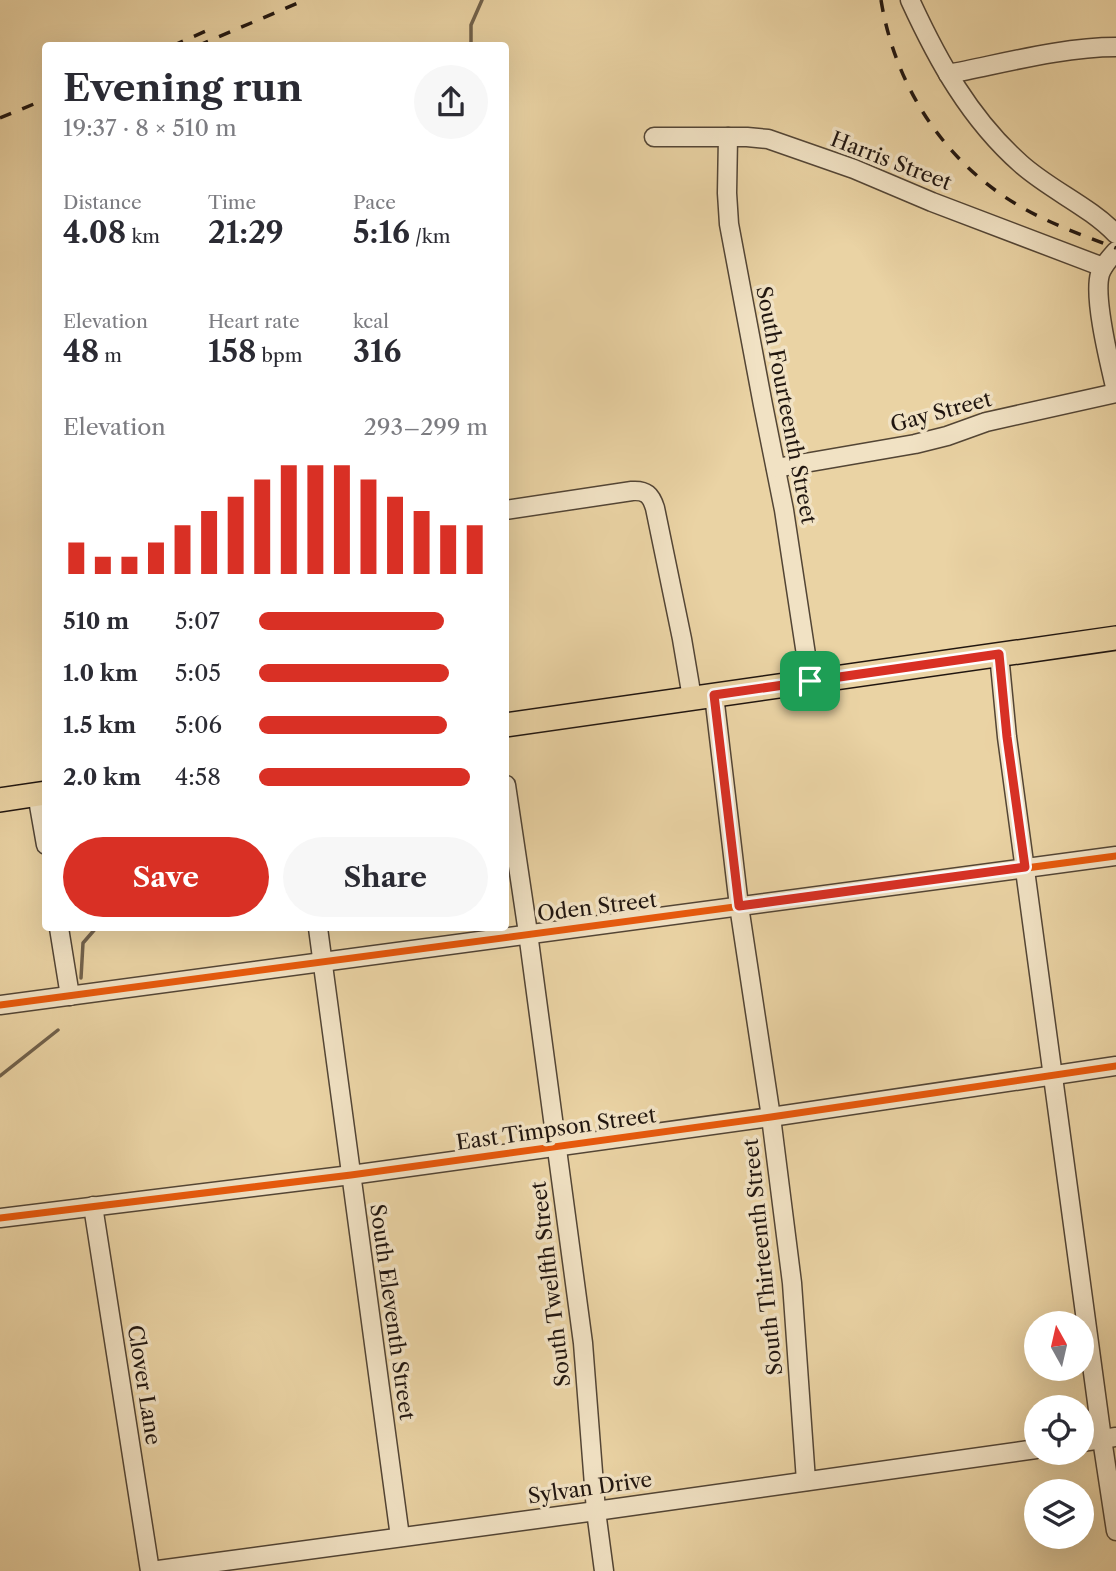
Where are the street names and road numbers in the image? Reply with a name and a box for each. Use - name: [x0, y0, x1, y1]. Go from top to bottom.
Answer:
- street label: Harris Street: [827, 126, 956, 195]
- street label: South Fourteenth Street: [751, 284, 822, 527]
- street label: Gay Street: [888, 386, 995, 437]
- street label: Oden Street: [536, 887, 659, 926]
- street label: East Timpson Street: [454, 1102, 658, 1155]
- street label: South Thirteenth Street: [738, 1137, 787, 1377]
- street label: South Twelfth Street: [525, 1179, 575, 1388]
- street label: South Eleventh Street: [365, 1202, 420, 1422]
- street label: Clover Lane: [123, 1323, 166, 1447]
- street label: Sylvan Drive: [526, 1466, 654, 1509]

